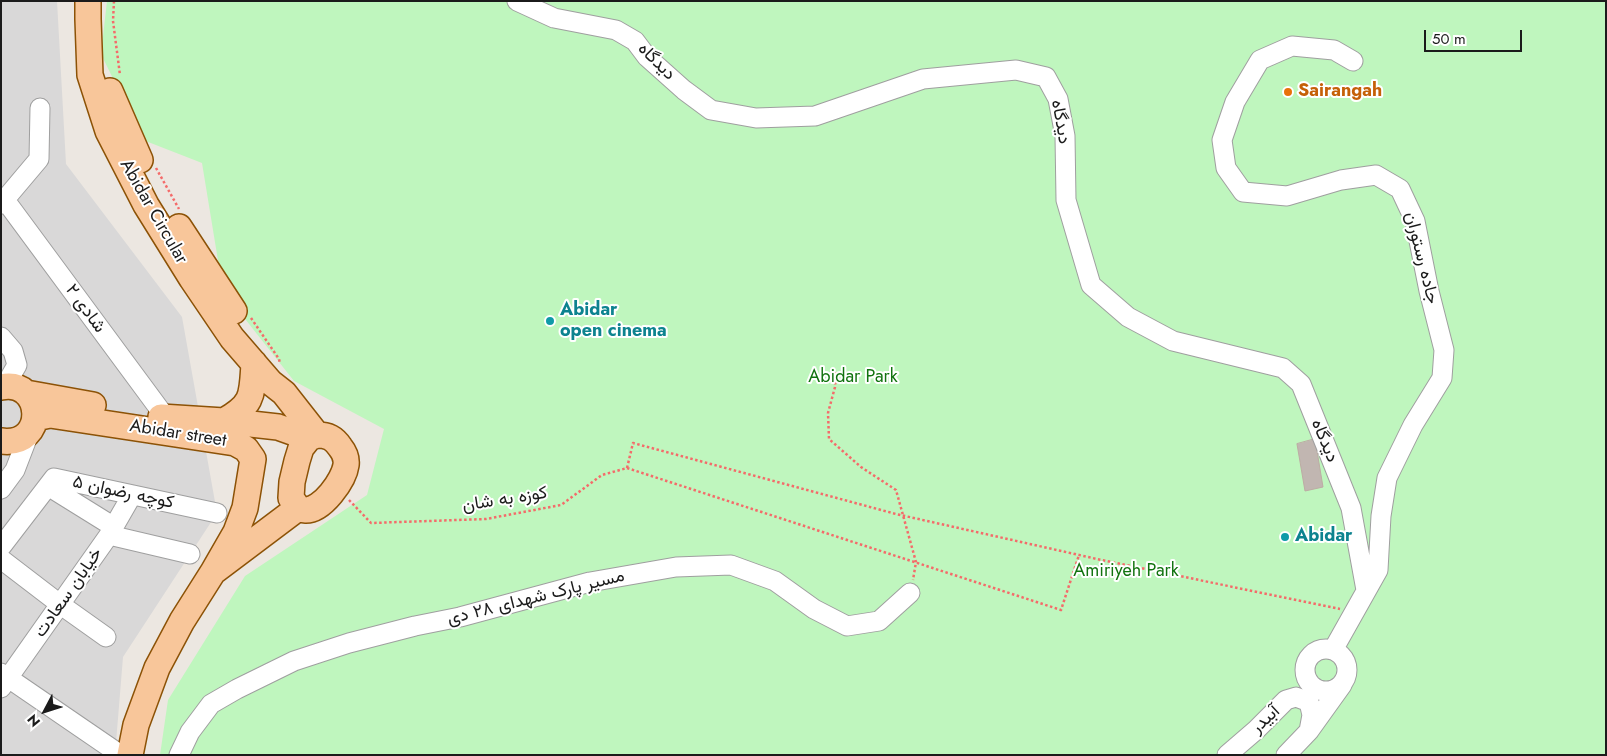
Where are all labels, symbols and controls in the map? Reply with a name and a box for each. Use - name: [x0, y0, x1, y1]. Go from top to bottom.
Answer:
- scale bar: [1427, 20, 1524, 52]
- text: 50 m: [1432, 28, 1466, 50]
- street label: دیدگاه: [633, 39, 679, 85]
- place label: Sairangah: [1298, 81, 1382, 103]
- marker: Sairangah: [1282, 86, 1294, 98]
- street label: دیدگاه: [1045, 98, 1075, 146]
- street label: Abidar Circular: [114, 156, 192, 268]
- street label: جاده رستوران: [1399, 210, 1443, 306]
- street label: شادی ۲: [60, 280, 110, 338]
- place label: Abidar open cinema: [560, 300, 667, 342]
- marker: Abidar open cinema: [544, 315, 556, 327]
- park label: Abidar Park: [808, 367, 898, 389]
- street label: Abidar street: [128, 416, 228, 452]
- street label: دیدگاه: [1306, 416, 1342, 466]
- street label: کوچه رضوان ۵: [70, 472, 176, 514]
- street label: کوزه به شان: [461, 483, 549, 517]
- place label: Abidar: [1295, 526, 1353, 548]
- marker: Abidar: [1279, 531, 1291, 543]
- street label: خیابان سعادت: [30, 544, 108, 642]
- park label: Amiriyeh Park: [1073, 561, 1179, 583]
- street label: مسیر پارک شهدای ۲۸ دی: [445, 566, 627, 630]
- north arrow: [20, 686, 70, 736]
- street label: آبیدر: [1247, 701, 1285, 739]
- text: N: [22, 710, 45, 731]

